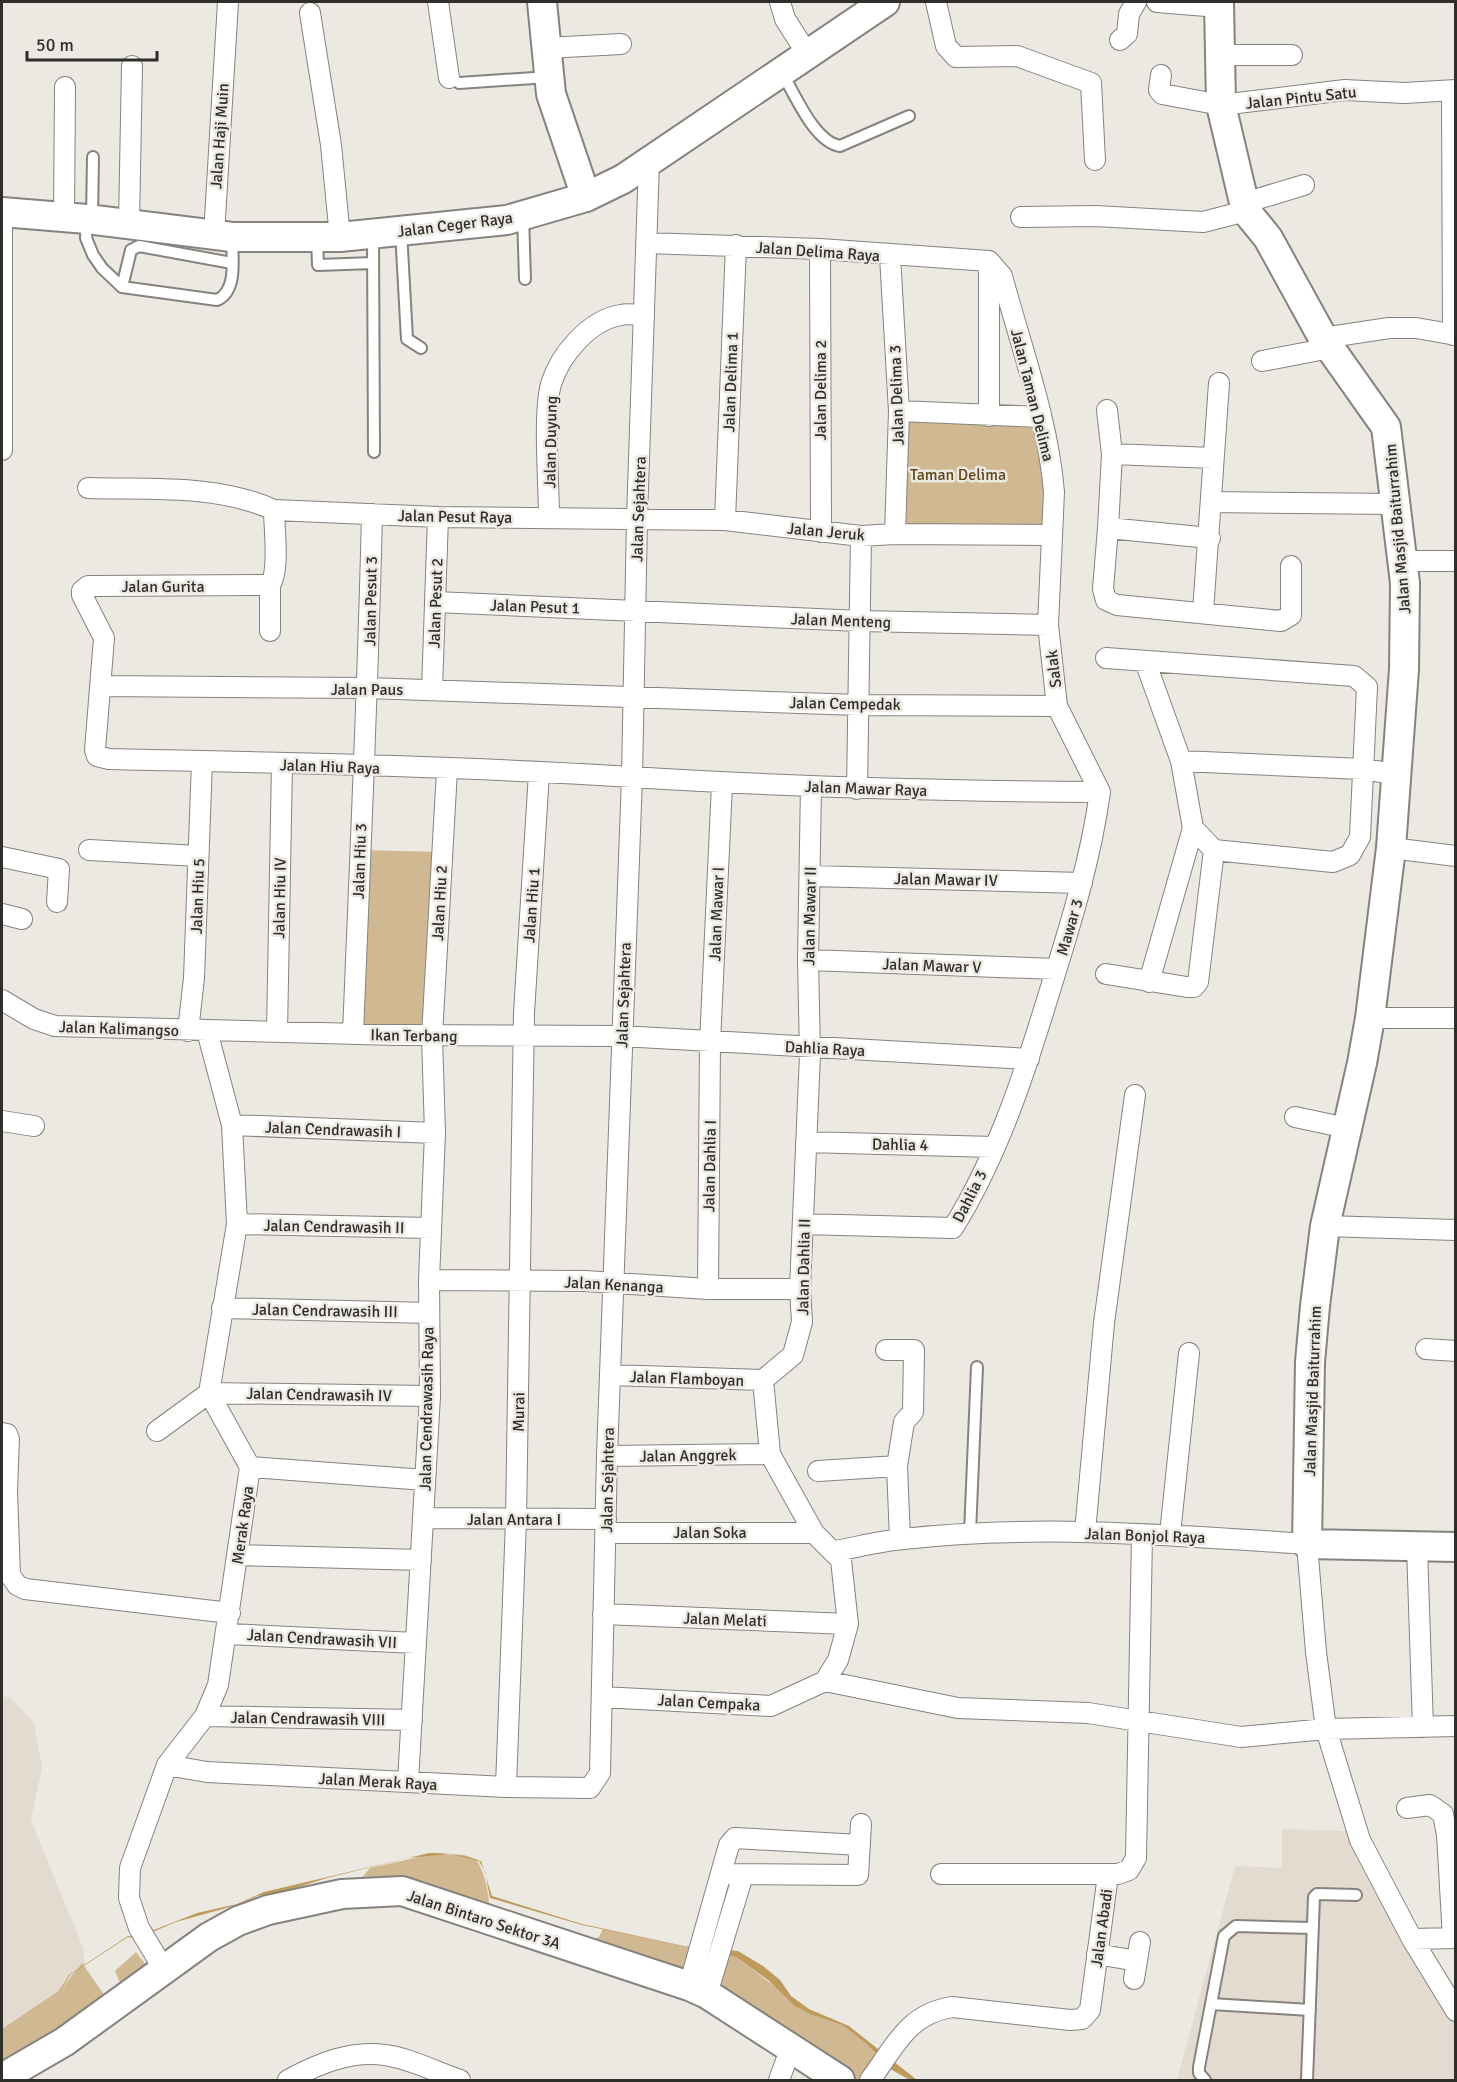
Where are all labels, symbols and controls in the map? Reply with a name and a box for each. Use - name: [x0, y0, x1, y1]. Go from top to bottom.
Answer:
- scale bar: [27, 24, 158, 62]
- text: 50 m: [36, 34, 74, 56]
- street label: Jalan Pintu Satu: [1245, 82, 1357, 114]
- street label: Jalan Haji Muin: [206, 83, 234, 190]
- street label: Jalan Ceger Raya: [396, 208, 514, 242]
- street label: Jalan Delima Raya: [755, 238, 881, 266]
- street label: Jalan Taman Delima: [1006, 327, 1058, 464]
- street label: Jalan Delima 1: [719, 332, 743, 433]
- street label: Jalan Delima 2: [811, 340, 831, 440]
- street label: Jalan Delima 3: [885, 344, 909, 445]
- street label: Jalan Duyung: [540, 396, 562, 488]
- street label: Jalan Masjid Baiturrahim: [1381, 443, 1415, 615]
- street label: Jalan Sejahtera: [627, 456, 651, 562]
- park label: Taman Delima: [910, 465, 1006, 485]
- street label: Jalan Pesut Raya: [398, 506, 512, 528]
- street label: Jalan Jeruk: [786, 519, 866, 545]
- street label: Jalan Pesut 3: [360, 556, 382, 646]
- street label: Jalan Pesut 2: [424, 558, 448, 648]
- street label: Jalan Gurita: [121, 577, 205, 597]
- street label: Jalan Pesut 1: [490, 595, 580, 619]
- street label: Jalan Menteng: [791, 609, 891, 633]
- street label: Salak: [1042, 649, 1066, 689]
- street label: Jalan Paus: [331, 680, 403, 700]
- street label: Jalan Cempedak: [789, 693, 901, 715]
- street label: Jalan Hiu Raya: [280, 755, 380, 779]
- street label: Jalan Mawar Raya: [804, 777, 928, 801]
- street label: Jalan Hiu 3: [349, 823, 371, 899]
- street label: Jalan Hiu IV: [269, 857, 291, 939]
- street label: Jalan Hiu 5: [187, 858, 209, 934]
- street label: Jalan Hiu 2: [428, 865, 452, 942]
- street label: Jalan Hiu 1: [519, 866, 545, 944]
- street label: Jalan Mawar II: [799, 866, 821, 966]
- street label: Jalan Mawar I: [705, 867, 729, 962]
- street label: Jalan Mawar IV: [894, 869, 998, 891]
- street label: Mawar 3: [1052, 896, 1088, 958]
- street label: Jalan Sejahtera: [612, 942, 636, 1048]
- street label: Jalan Mawar V: [882, 954, 982, 978]
- street label: Jalan Kalimangso: [59, 1017, 179, 1041]
- street label: Ikan Terbang: [370, 1025, 458, 1047]
- street label: Dahlia Raya: [784, 1037, 866, 1061]
- street label: Jalan Cendrawasih I: [265, 1118, 401, 1142]
- street label: Jalan Dahlia I: [699, 1120, 721, 1212]
- street label: Dahlia 4: [872, 1135, 929, 1155]
- street label: Dahlia 3: [948, 1167, 992, 1226]
- street label: Jalan Cendrawasih II: [263, 1216, 405, 1238]
- street label: Jalan Dahlia II: [793, 1218, 815, 1316]
- street label: Jalan Kenanga: [564, 1272, 664, 1298]
- street label: Jalan Cendrawasih III: [252, 1300, 398, 1322]
- street label: Jalan Masjid Baiturrahim: [1300, 1305, 1326, 1477]
- street label: Jalan Cendrawasih Raya: [416, 1327, 438, 1491]
- street label: Jalan Flamboyan: [629, 1367, 745, 1391]
- street label: Jalan Cendrawasih IV: [246, 1384, 392, 1406]
- street label: Murai: [509, 1392, 529, 1432]
- street label: Jalan Sejahtera: [597, 1427, 619, 1533]
- street label: Jalan Anggrek: [639, 1445, 737, 1467]
- street label: Merak Raya: [228, 1485, 258, 1566]
- street label: Jalan Antara I: [467, 1510, 561, 1530]
- street label: Jalan Soka: [673, 1523, 747, 1543]
- street label: Jalan Bonjol Raya: [1084, 1524, 1206, 1548]
- street label: Jalan Melati: [683, 1609, 767, 1631]
- street label: Jalan Cendrawasih VII: [246, 1625, 397, 1653]
- street label: Jalan Cempaka: [657, 1690, 761, 1716]
- street label: Jalan Cendrawasih VIII: [230, 1708, 386, 1730]
- street label: Jalan Merak Raya: [318, 1769, 438, 1795]
- street label: Jalan Bintaro Sektor 3A: [404, 1886, 563, 1954]
- street label: Jalan Abadi: [1087, 1888, 1117, 1969]

